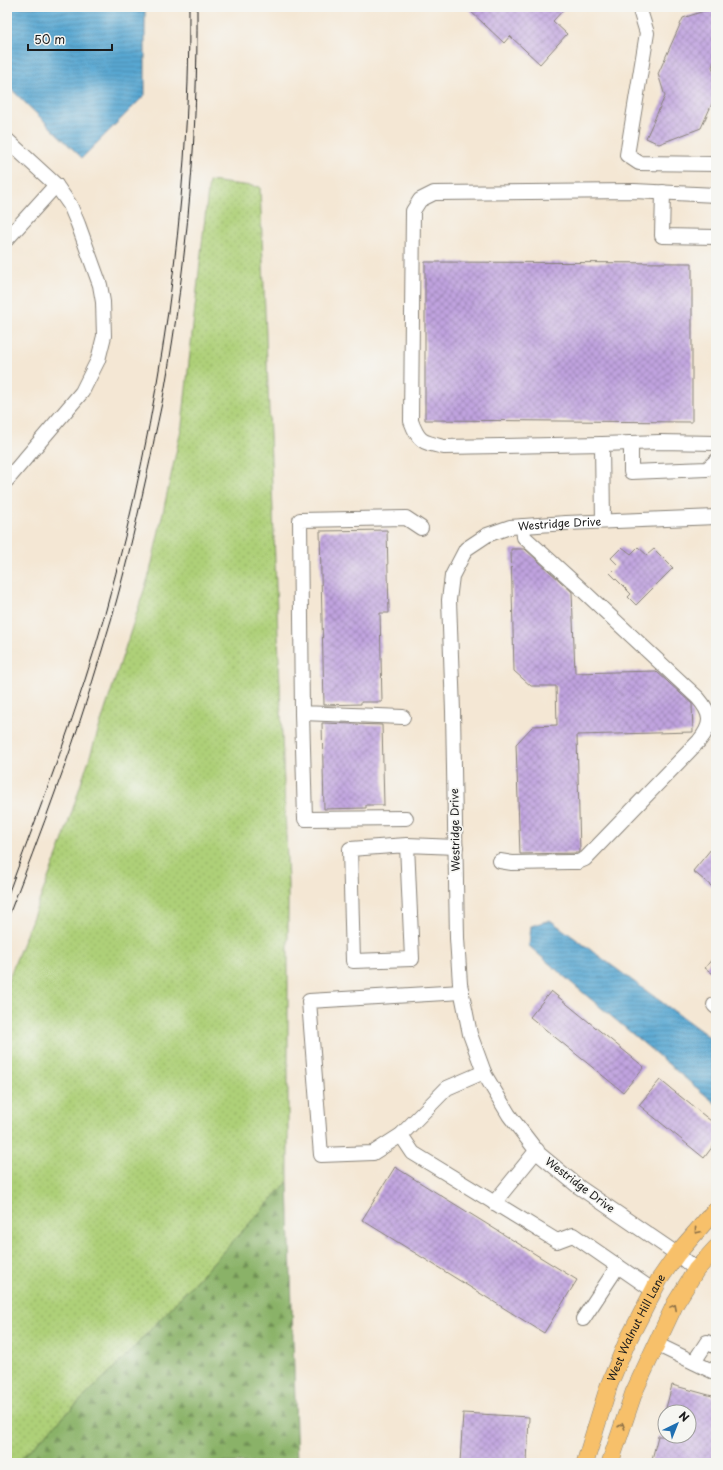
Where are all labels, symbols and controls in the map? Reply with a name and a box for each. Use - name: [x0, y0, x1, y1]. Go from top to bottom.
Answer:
- scale bar: [28, 26, 112, 52]
- text: 50 m: [34, 30, 65, 48]
- street label: Westridge Drive: [517, 513, 602, 534]
- street label: Westridge Drive: [445, 788, 464, 872]
- street label: Westridge Drive: [542, 1153, 619, 1217]
- one-way arrow: [694, 1226, 701, 1234]
- street label: West Walnut Hill Lane: [602, 1270, 669, 1384]
- one-way arrow: [669, 1304, 677, 1311]
- north arrow: [657, 1404, 697, 1444]
- text: N: [675, 1407, 693, 1426]
- one-way arrow: [617, 1423, 626, 1430]

